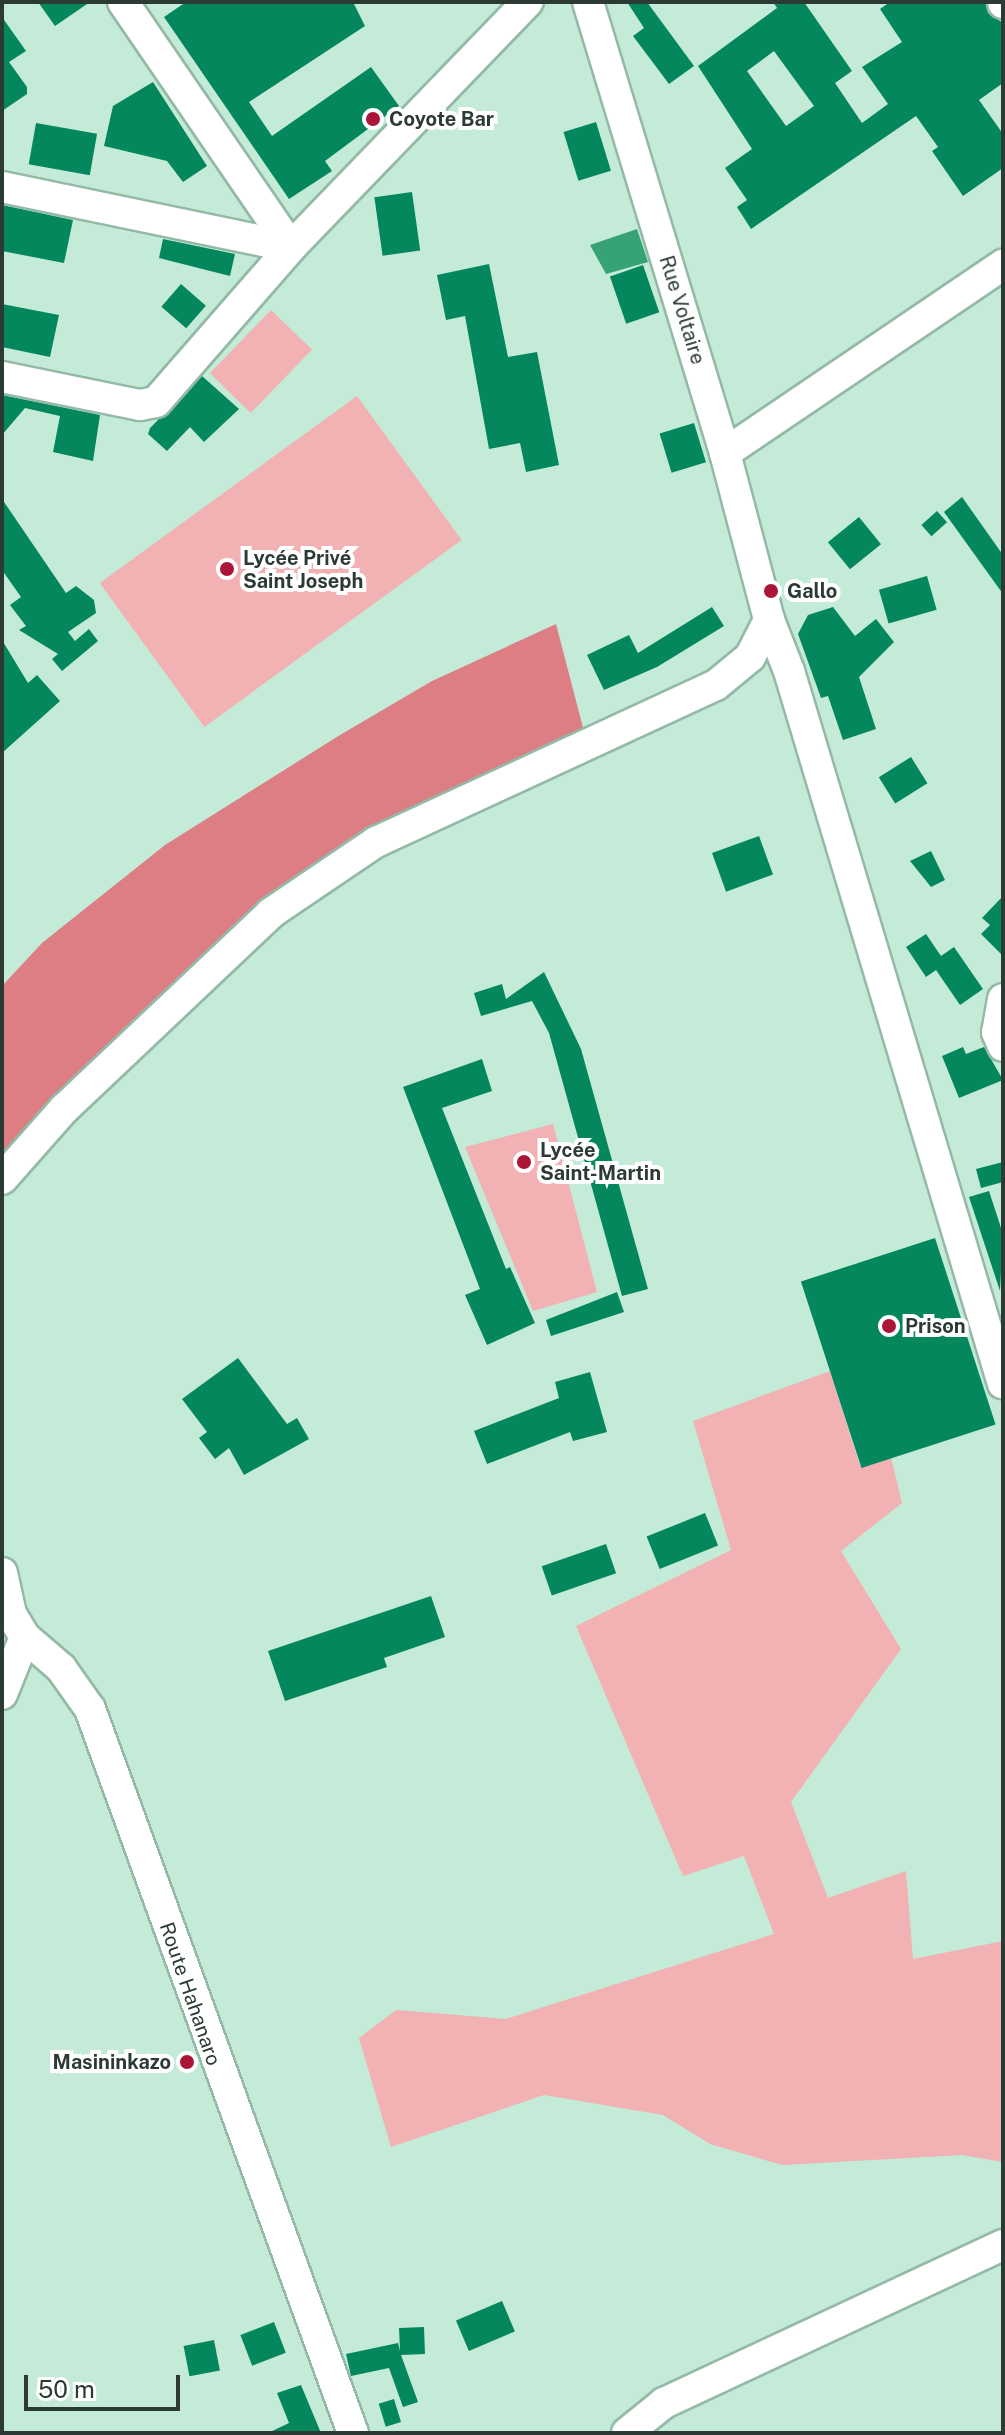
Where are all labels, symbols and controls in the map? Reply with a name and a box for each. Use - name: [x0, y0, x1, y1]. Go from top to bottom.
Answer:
- place label: Coyote Bar: [389, 107, 494, 131]
- marker: Coyote Bar: [364, 110, 382, 128]
- street label: Rue Voltaire: [654, 252, 710, 368]
- place label: Lycée Privé Saint Joseph: [243, 546, 363, 593]
- marker: Lycée Privé Saint Joseph: [218, 560, 236, 578]
- place label: Gallo: [787, 579, 837, 603]
- marker: Gallo: [762, 582, 780, 600]
- place label: Lycée Saint-Martin: [540, 1138, 661, 1185]
- marker: Lycée Saint-Martin: [515, 1153, 533, 1171]
- place label: Prison: [905, 1314, 966, 1338]
- marker: Prison: [880, 1317, 898, 1335]
- street label: Route Hahanaro: [154, 1919, 226, 2069]
- place label: Masininkazo: [53, 2050, 171, 2074]
- marker: Masininkazo: [178, 2053, 196, 2071]
- scale bar: [28, 2359, 184, 2409]
- text: 50 m: [38, 2375, 95, 2403]

